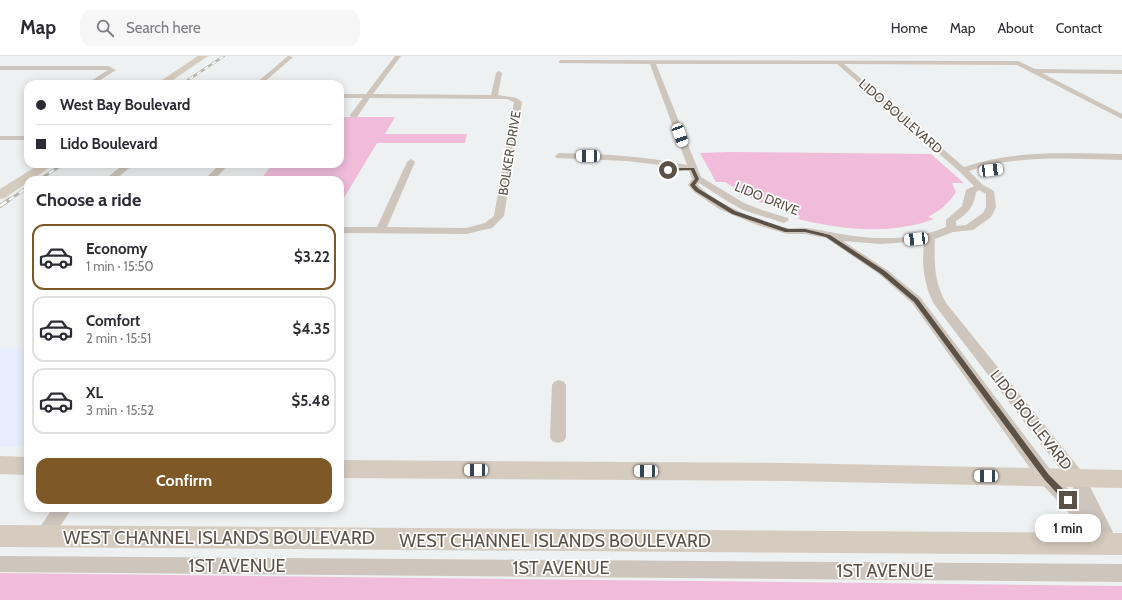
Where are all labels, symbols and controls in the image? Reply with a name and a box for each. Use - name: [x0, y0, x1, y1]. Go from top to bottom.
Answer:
- search box: [80, 10, 360, 46]
- text: Map: [20, 16, 56, 39]
- icon: search: [94, 17, 116, 39]
- text: Search here: [126, 19, 201, 37]
- text: Home: [891, 19, 928, 37]
- text: Map: [950, 19, 975, 37]
- text: About: [997, 19, 1034, 37]
- text: Contact: [1056, 19, 1102, 37]
- street label: LIDO BOULEVARD: [856, 75, 946, 157]
- text: West Bay Boulevard: [60, 96, 190, 114]
- street label: BOLKER DRIVE: [494, 110, 524, 196]
- car: [670, 122, 690, 148]
- text: Lido Boulevard: [60, 135, 158, 153]
- car: [576, 150, 600, 162]
- route start: [659, 161, 677, 179]
- car: [978, 163, 1004, 177]
- street label: LIDO DRIVE: [733, 178, 801, 218]
- text: Choose a ride: [36, 189, 141, 211]
- car: [903, 232, 929, 246]
- icon: car: [38, 239, 74, 275]
- text: Economy: [86, 240, 147, 258]
- text: $3.22: [294, 248, 330, 266]
- text: 1 min · 15:50: [86, 258, 154, 274]
- icon: car: [38, 311, 74, 347]
- text: Comfort: [86, 312, 140, 330]
- text: $4.35: [293, 320, 330, 338]
- text: 2 min · 15:51: [86, 330, 151, 346]
- street label: LIDO BOULEVARD: [986, 366, 1076, 474]
- icon: car: [38, 383, 74, 419]
- text: XL: [86, 384, 103, 402]
- text: $5.48: [292, 392, 330, 410]
- text: 3 min · 15:52: [86, 402, 154, 418]
- button: Confirm: [36, 458, 332, 504]
- car: [464, 464, 488, 476]
- car: [634, 465, 658, 477]
- car: [974, 470, 998, 482]
- route end: [1059, 491, 1077, 509]
- callout: 1 min: [1035, 514, 1101, 542]
- text: 1 min: [1053, 520, 1083, 536]
- street label: WEST CHANNEL ISLANDS BOULEVARD: [63, 527, 375, 549]
- street label: WEST CHANNEL ISLANDS BOULEVARD: [399, 530, 711, 552]
- street label: 1ST AVENUE: [189, 555, 285, 577]
- street label: 1ST AVENUE: [513, 557, 609, 579]
- street label: 1ST AVENUE: [837, 560, 933, 582]

